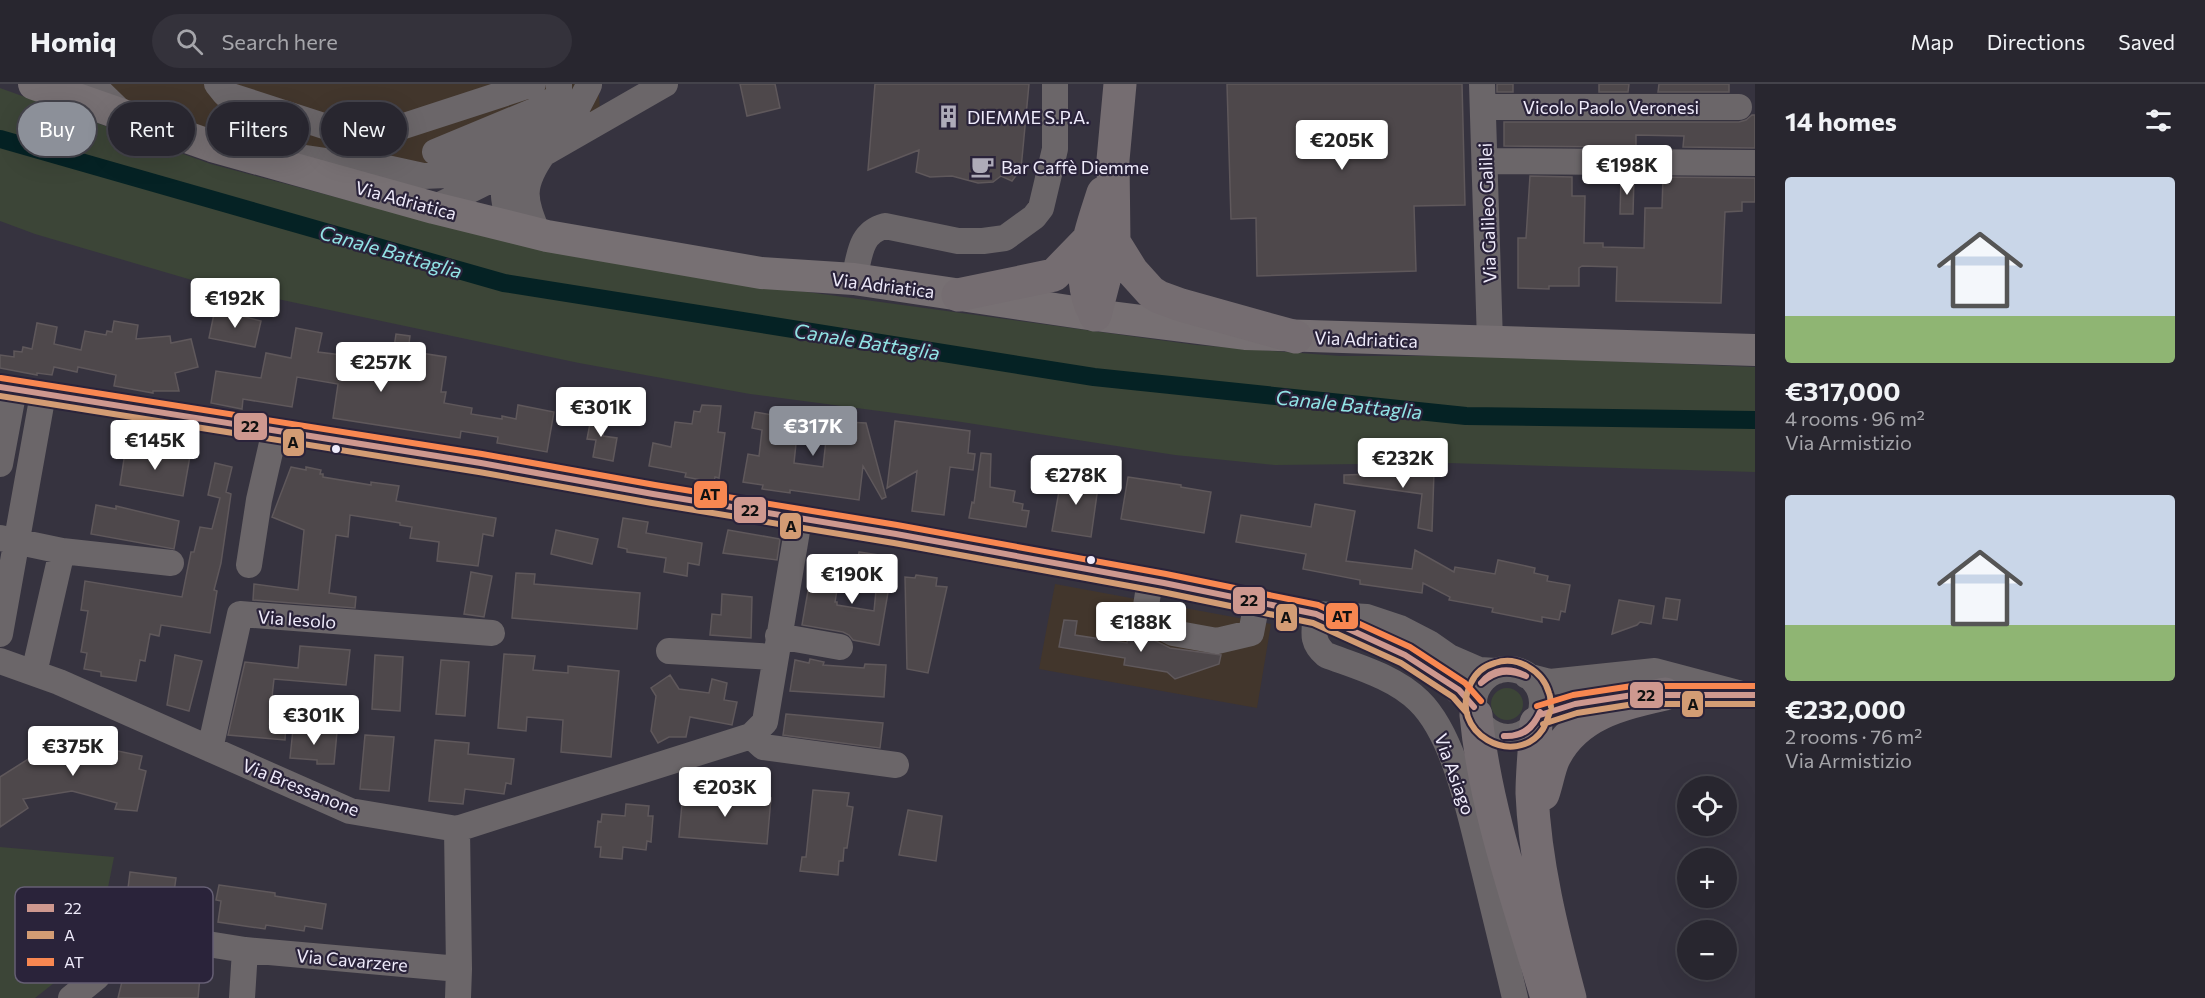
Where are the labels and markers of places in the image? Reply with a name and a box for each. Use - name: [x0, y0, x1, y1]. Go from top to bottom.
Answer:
- building icon: DIEMME S.P.A.: [936, 104, 962, 130]
- place label: DIEMME S.P.A.: [967, 106, 1090, 128]
- pin: €205K: [1300, 120, 1384, 171]
- pin: €198K: [1585, 145, 1669, 196]
- cafe icon: Bar Caffè Diemme: [970, 154, 996, 180]
- place label: Bar Caffè Diemme: [1001, 156, 1149, 178]
- pin: €192K: [193, 278, 277, 329]
- pin: €257K: [339, 342, 423, 393]
- pin: €301K: [559, 387, 643, 438]
- pin: €317K: [771, 406, 855, 457]
- pin: €145K: [113, 420, 197, 471]
- pin: €232K: [1361, 438, 1445, 489]
- unlabelled marker: [330, 443, 342, 455]
- pin: €278K: [1034, 455, 1118, 506]
- pin: €190K: [810, 554, 894, 605]
- unlabelled marker: [1085, 554, 1097, 566]
- pin: €188K: [1099, 602, 1183, 653]
- pin: €301K: [272, 695, 356, 746]
- pin: €375K: [31, 726, 115, 777]
- pin: €203K: [683, 767, 767, 818]

